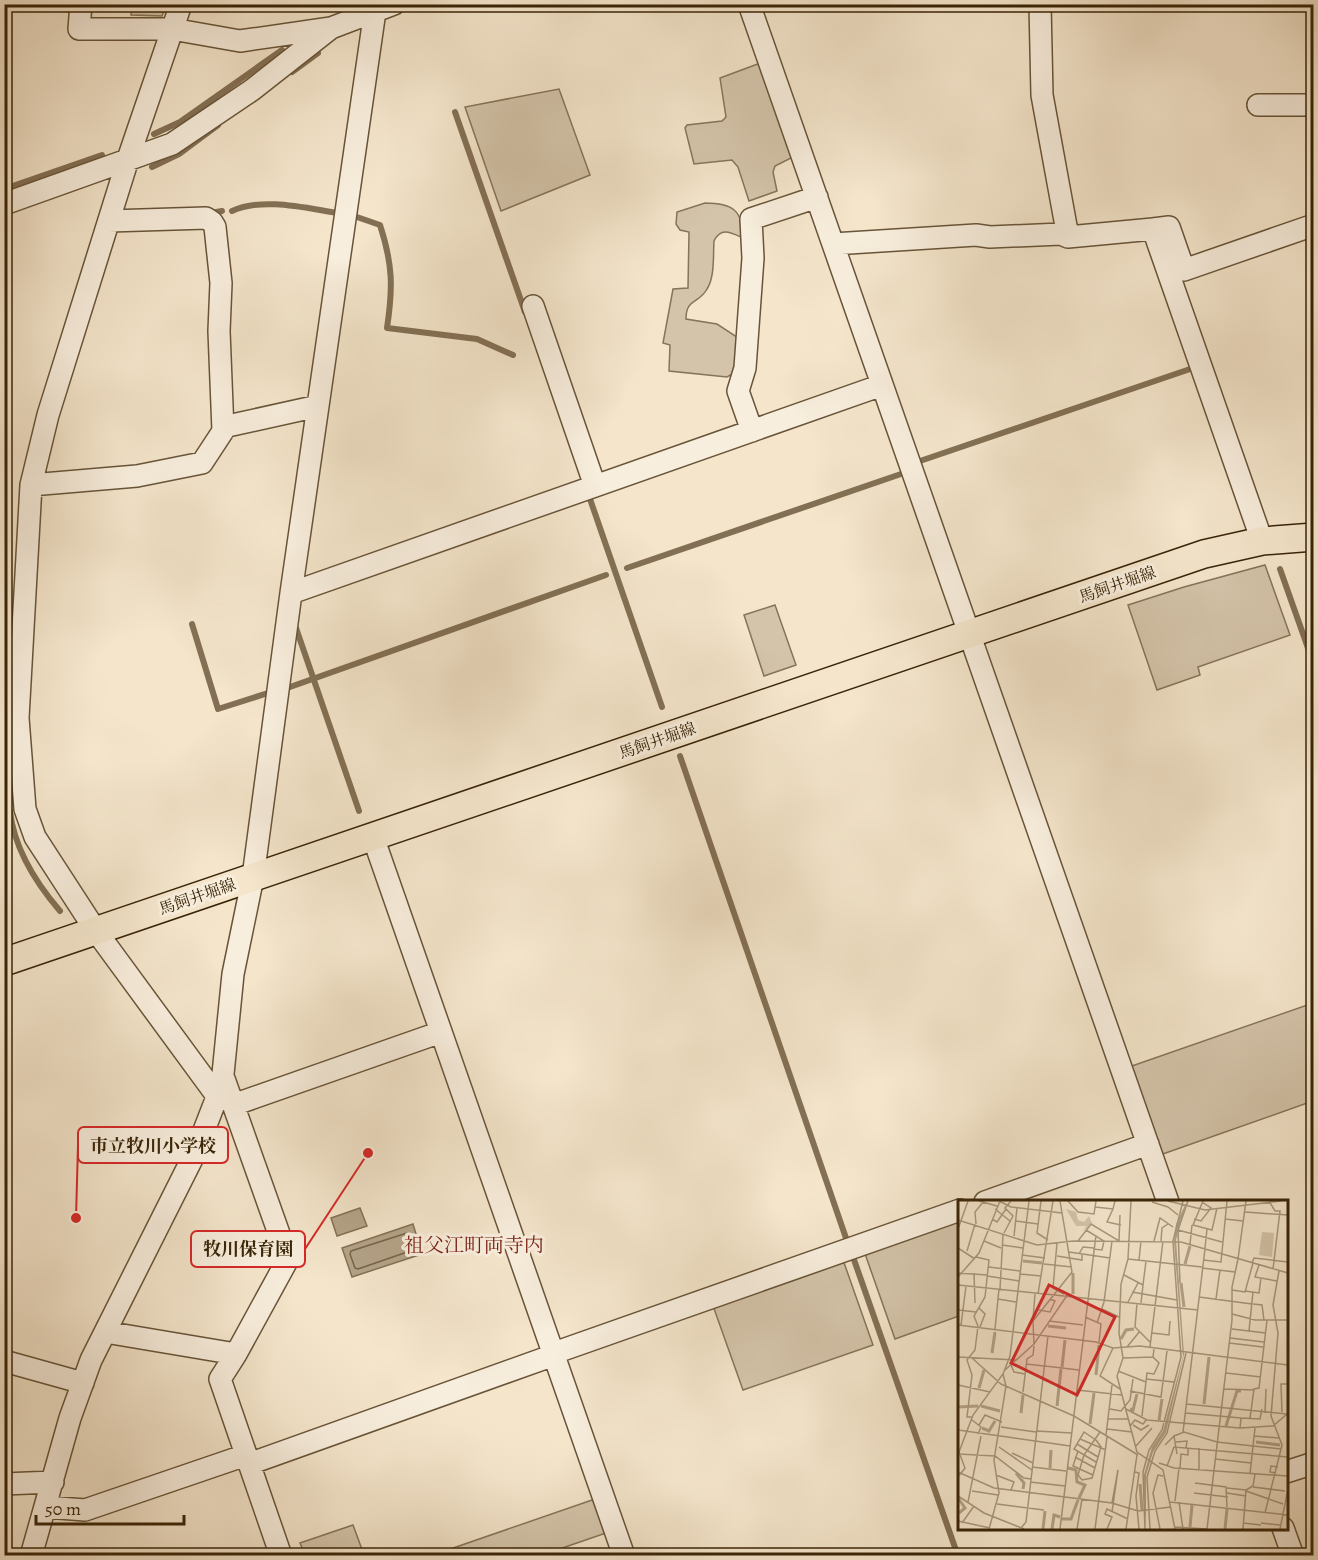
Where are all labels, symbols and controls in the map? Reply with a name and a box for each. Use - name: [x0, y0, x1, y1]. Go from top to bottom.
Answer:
- street label: 馬飼井堀線: [1076, 562, 1159, 608]
- street label: 馬飼井堀線: [616, 718, 699, 764]
- street label: 馬飼井堀線: [156, 874, 239, 920]
- callout: 市立牧川小学校: [78, 1127, 228, 1163]
- text: 市立牧川小学校: [90, 1134, 216, 1158]
- inset map: [958, 1200, 1288, 1530]
- callout: 牧川保育園: [191, 1231, 305, 1267]
- district label: 祖父江町両寺内: [404, 1232, 544, 1259]
- text: 牧川保育園: [203, 1237, 293, 1261]
- scale bar: [36, 1488, 184, 1526]
- text: 50 m: [45, 1497, 81, 1521]

